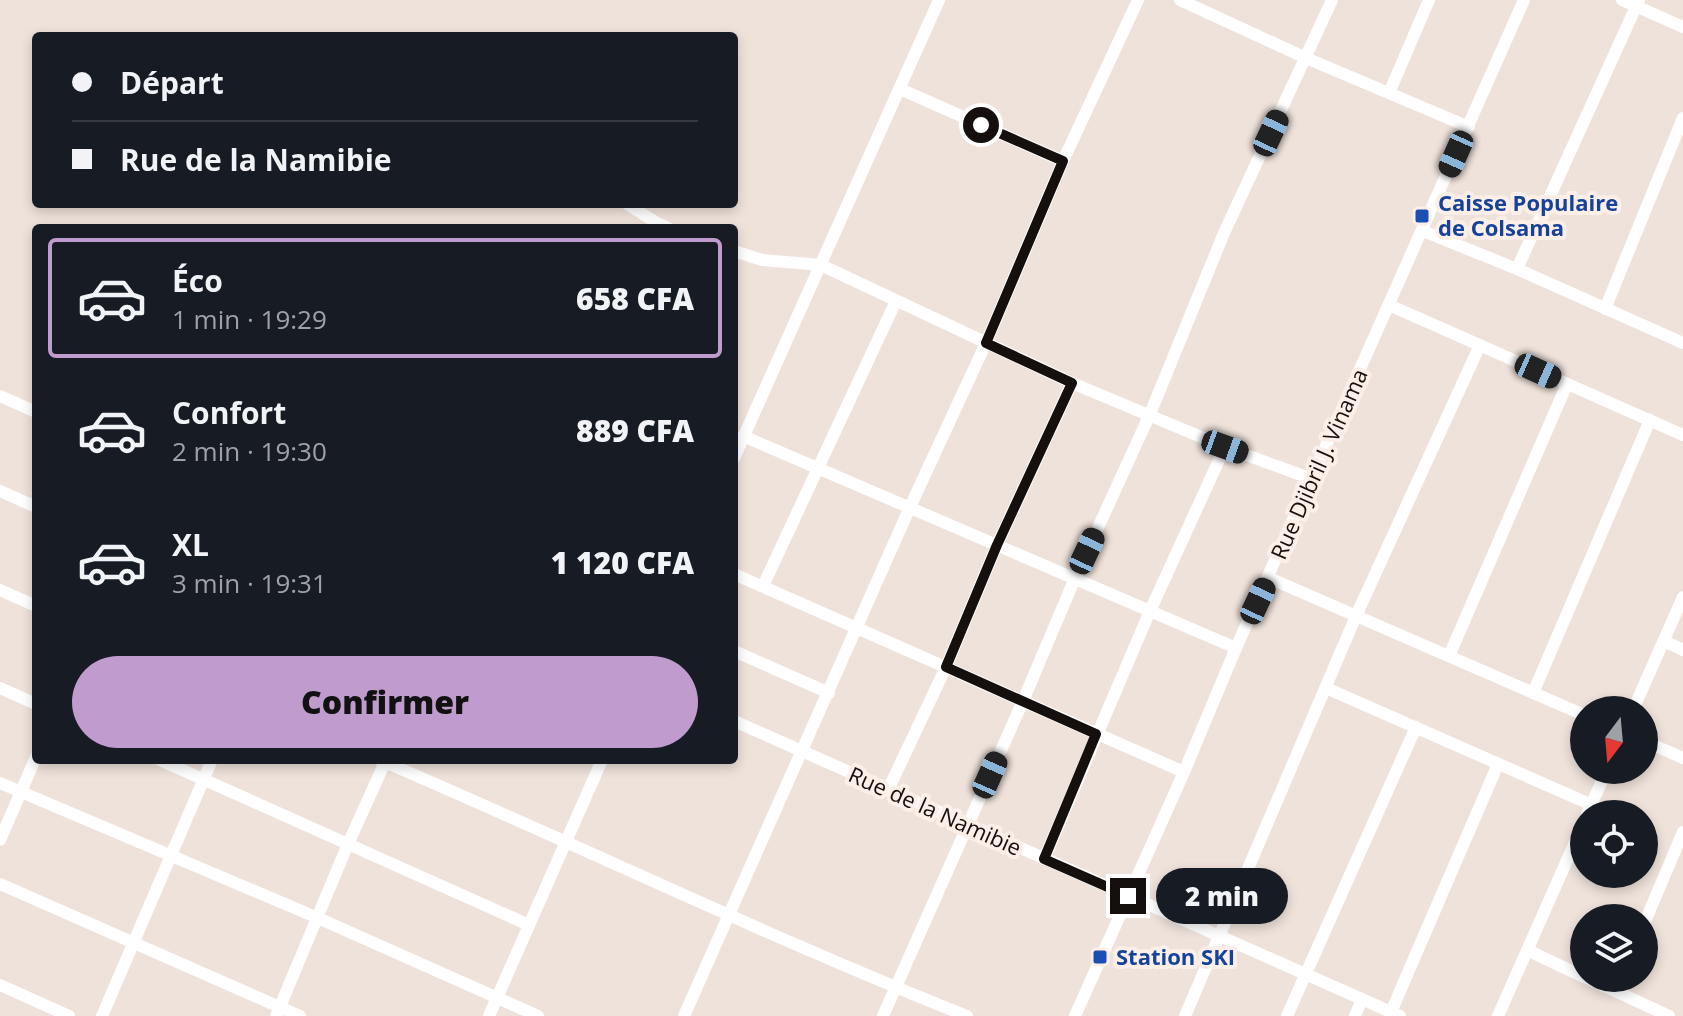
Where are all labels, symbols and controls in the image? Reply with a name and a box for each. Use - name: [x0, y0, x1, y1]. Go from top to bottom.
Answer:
- text: Départ: [120, 62, 224, 103]
- car: [1250, 106, 1292, 160]
- route start: [963, 107, 999, 143]
- car: [1435, 127, 1477, 181]
- text: Rue de la Namibie: [120, 139, 392, 180]
- place label: Caisse Populaire de Colsama: [1438, 187, 1618, 242]
- marker: Caisse Populaire de Colsama: [1413, 207, 1431, 225]
- text: Éco: [172, 260, 223, 301]
- icon: car: [76, 262, 148, 334]
- text: 658 CFA: [576, 278, 694, 319]
- text: 1 min · 19:29: [172, 301, 327, 337]
- car: [1511, 350, 1565, 392]
- street label: Rue Djibril J. Vinama: [1263, 363, 1374, 564]
- text: Confort: [172, 392, 286, 433]
- icon: car: [76, 394, 148, 466]
- text: 889 CFA: [576, 410, 694, 451]
- car: [1198, 428, 1252, 466]
- text: 2 min · 19:30: [172, 433, 327, 469]
- text: XL: [172, 524, 209, 565]
- car: [1066, 524, 1108, 578]
- icon: car: [76, 526, 148, 598]
- text: 1 120 CFA: [551, 542, 694, 583]
- text: 3 min · 19:31: [172, 565, 327, 601]
- car: [1237, 574, 1279, 628]
- button: Confirmer: [72, 656, 698, 748]
- north arrow: [1570, 696, 1658, 784]
- map controls: [1570, 696, 1658, 992]
- car: [969, 748, 1011, 802]
- street label: Rue de la Namibie: [844, 759, 1027, 862]
- button: locate: [1570, 800, 1658, 888]
- callout: 2 min: [1156, 868, 1288, 924]
- route end: [1110, 878, 1146, 914]
- text: 2 min: [1185, 878, 1259, 914]
- button: layers: [1570, 904, 1658, 992]
- place label: Station SKI: [1116, 941, 1235, 971]
- marker: Station SKI: [1091, 948, 1109, 966]

